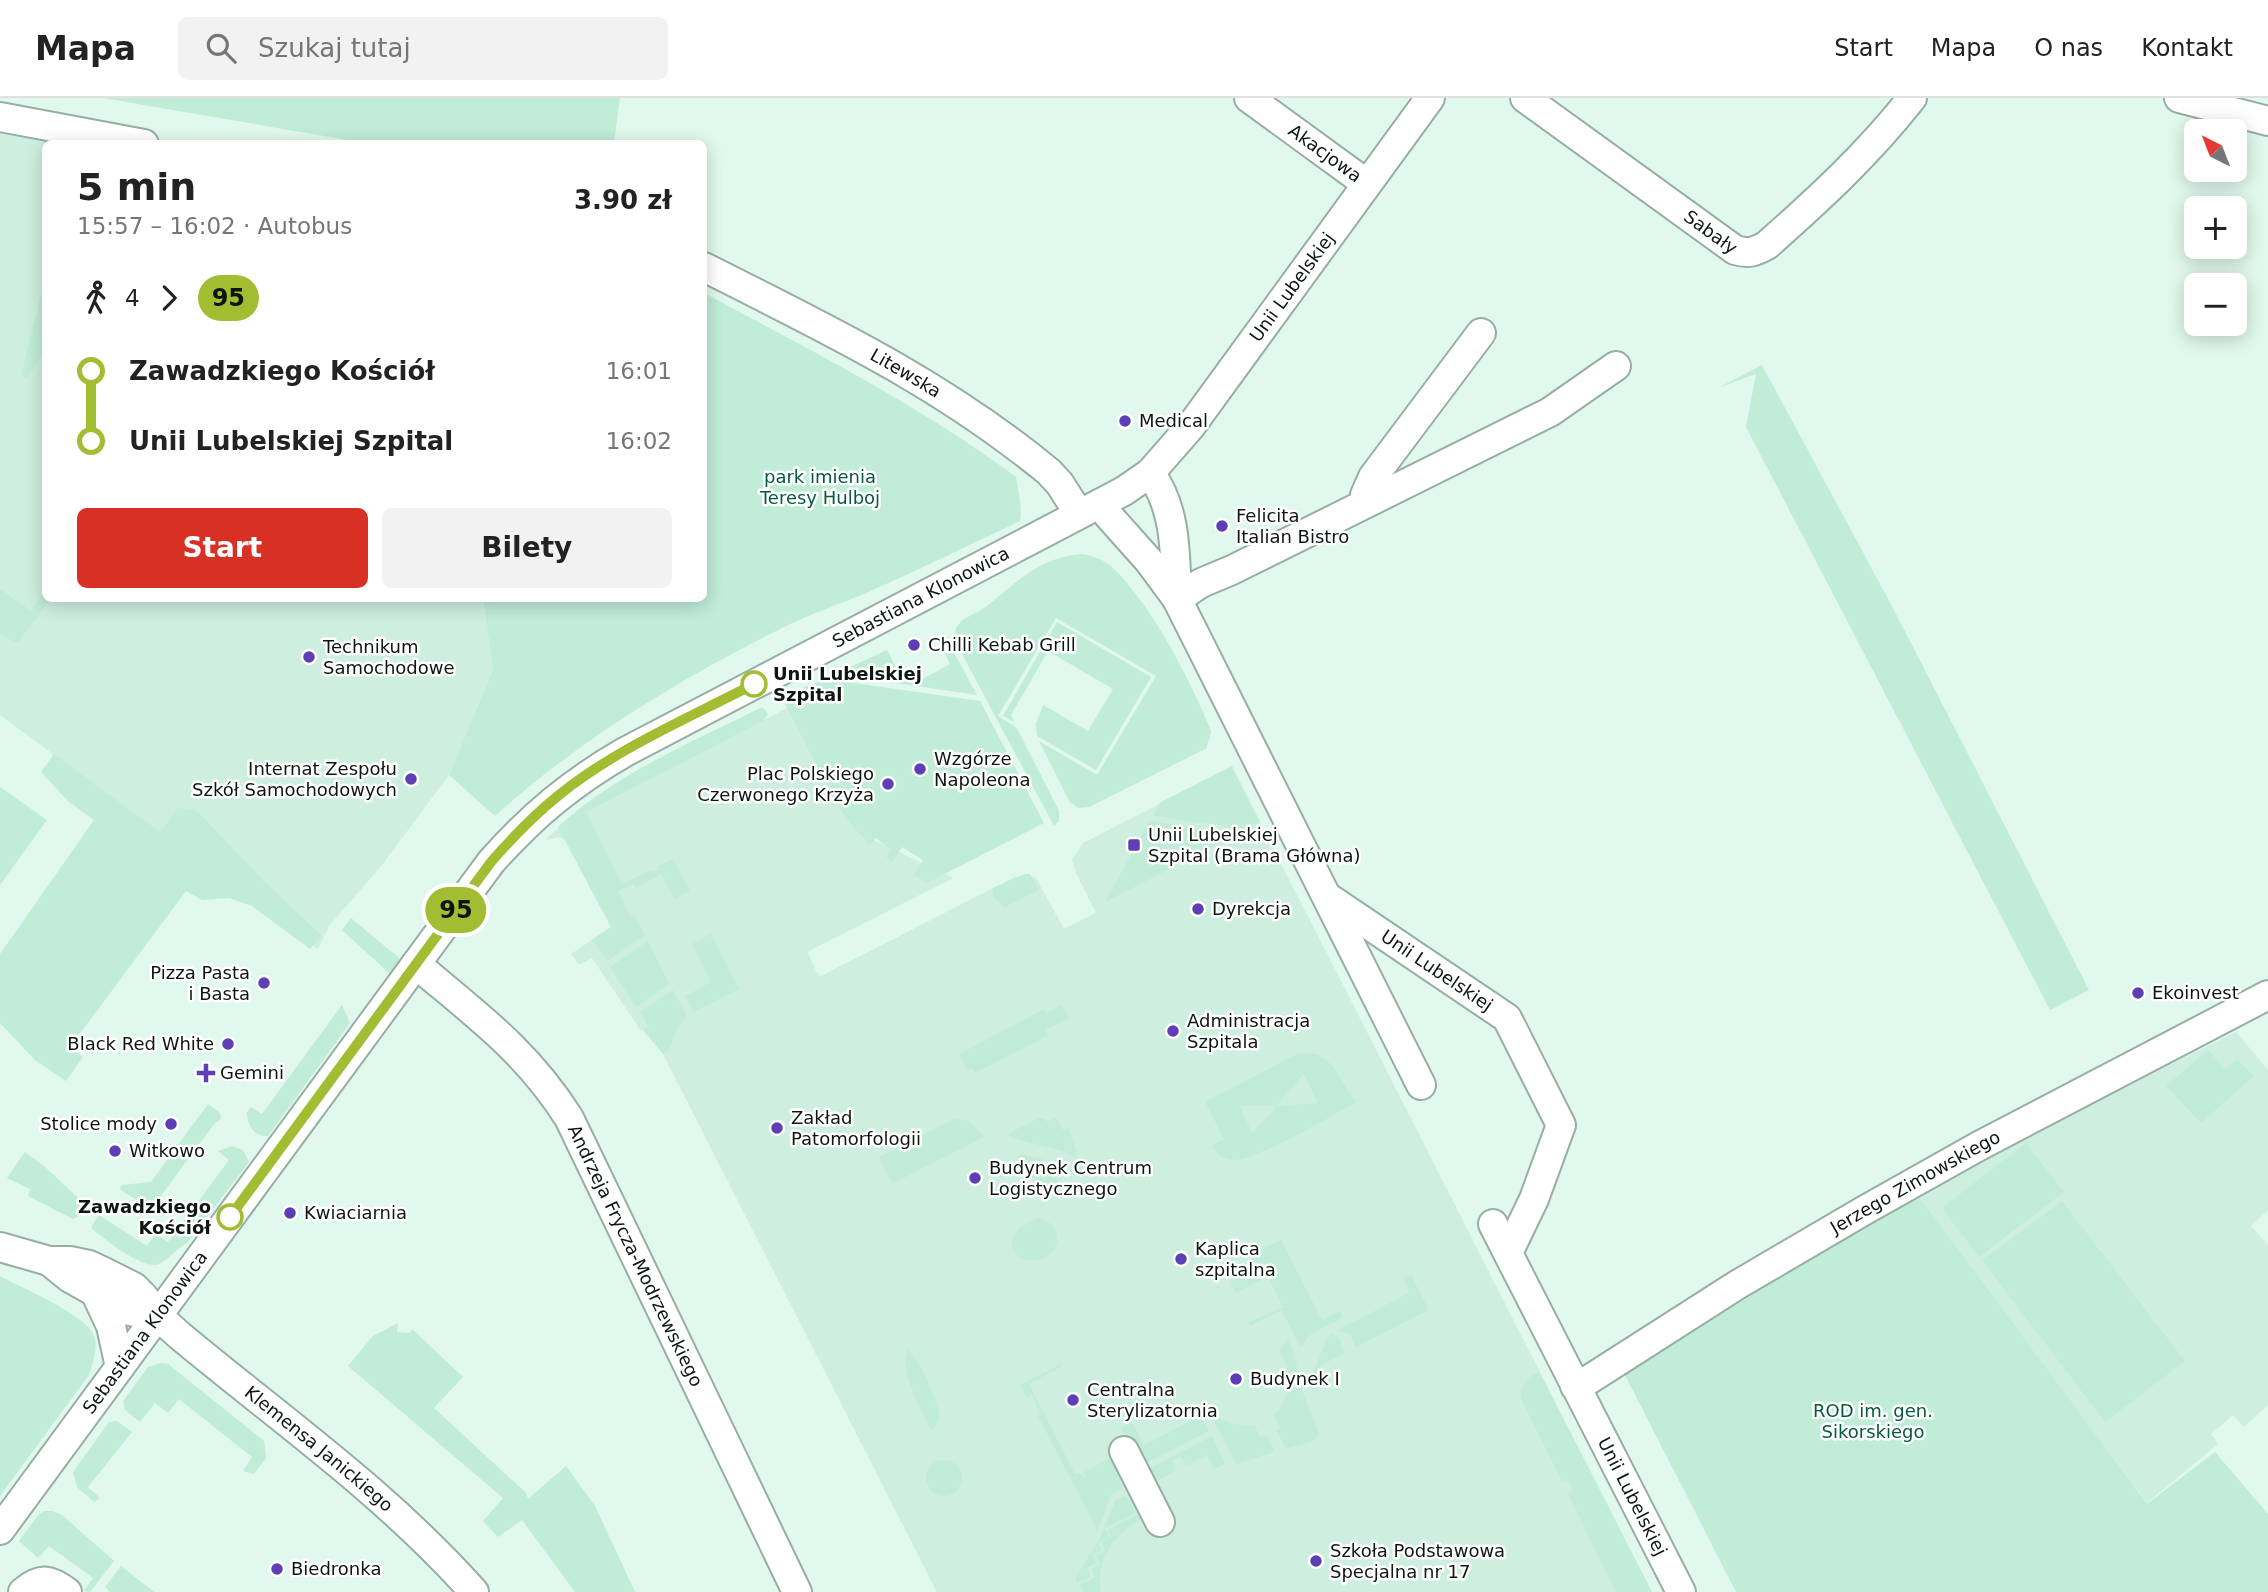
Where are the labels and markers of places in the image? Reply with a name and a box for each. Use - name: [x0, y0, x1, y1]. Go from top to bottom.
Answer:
- place label: Medical: [1139, 410, 1208, 431]
- marker: Medical: [1117, 413, 1133, 429]
- place label: Felicita Italian Bistro: [1236, 505, 1349, 547]
- marker: Felicita Italian Bistro: [1214, 518, 1230, 534]
- place label: Chilli Kebab Grill: [928, 634, 1076, 655]
- place label: Technikum Samochodowe: [322, 636, 455, 678]
- marker: Chilli Kebab Grill: [906, 637, 922, 653]
- marker: Technikum Samochodowe: [301, 649, 317, 665]
- place label: Unii Lubelskiej Szpital: [773, 663, 922, 705]
- marker: Unii Lubelskiej Szpital: [741, 671, 767, 697]
- place label: Wzgórze Napoleona: [934, 748, 1030, 790]
- place label: Internat Zespołu Szkół Samochodowych: [192, 758, 397, 800]
- marker: Wzgórze Napoleona: [912, 761, 928, 777]
- place label: Plac Polskiego Czerwonego Krzyża: [697, 763, 874, 805]
- marker: Internat Zespołu Szkół Samochodowych: [403, 771, 419, 787]
- marker: Plac Polskiego Czerwonego Krzyża: [880, 776, 896, 792]
- place label: Unii Lubelskiej Szpital (Brama Główna): [1148, 824, 1360, 866]
- marker: Unii Lubelskiej Szpital (Brama Główna): [1126, 837, 1142, 853]
- place label: Dyrekcja: [1212, 898, 1291, 919]
- marker: Dyrekcja: [1190, 901, 1206, 917]
- place label: Pizza Pasta i Basta: [150, 962, 250, 1004]
- marker: Pizza Pasta i Basta: [256, 975, 272, 991]
- place label: Ekoinvest: [2152, 982, 2239, 1003]
- marker: Ekoinvest: [2130, 985, 2146, 1001]
- place label: Administracja Szpitala: [1187, 1010, 1310, 1052]
- marker: Administracja Szpitala: [1165, 1023, 1181, 1039]
- place label: Black Red White: [67, 1033, 214, 1054]
- marker: Black Red White: [220, 1036, 236, 1052]
- place label: Gemini: [220, 1062, 284, 1083]
- marker: Gemini: [198, 1065, 214, 1081]
- place label: Zakład Patomorfologii: [791, 1107, 921, 1149]
- place label: Stolice mody: [40, 1113, 157, 1134]
- marker: Stolice mody: [163, 1116, 179, 1132]
- marker: Zakład Patomorfologii: [769, 1120, 785, 1136]
- place label: Witkowo: [129, 1140, 205, 1161]
- marker: Witkowo: [107, 1143, 123, 1159]
- place label: Budynek Centrum Logistycznego: [989, 1157, 1152, 1199]
- marker: Budynek Centrum Logistycznego: [967, 1170, 983, 1186]
- place label: Zawadzkiego Kościół: [78, 1196, 212, 1238]
- place label: Kwiaciarnia: [304, 1202, 407, 1223]
- marker: Zawadzkiego Kościół: [217, 1204, 243, 1230]
- marker: Kwiaciarnia: [282, 1205, 298, 1221]
- place label: Kaplica szpitalna: [1195, 1238, 1276, 1280]
- marker: Kaplica szpitalna: [1173, 1251, 1189, 1267]
- place label: Budynek I: [1250, 1368, 1340, 1389]
- marker: Budynek I: [1228, 1371, 1244, 1387]
- place label: Centralna Sterylizatornia: [1087, 1379, 1218, 1421]
- marker: Centralna Sterylizatornia: [1065, 1392, 1081, 1408]
- place label: Szkoła Podstawowa Specjalna nr 17: [1330, 1540, 1505, 1582]
- marker: Szkoła Podstawowa Specjalna nr 17: [1308, 1553, 1324, 1569]
- place label: Biedronka: [291, 1558, 381, 1579]
- marker: Biedronka: [269, 1561, 285, 1577]

